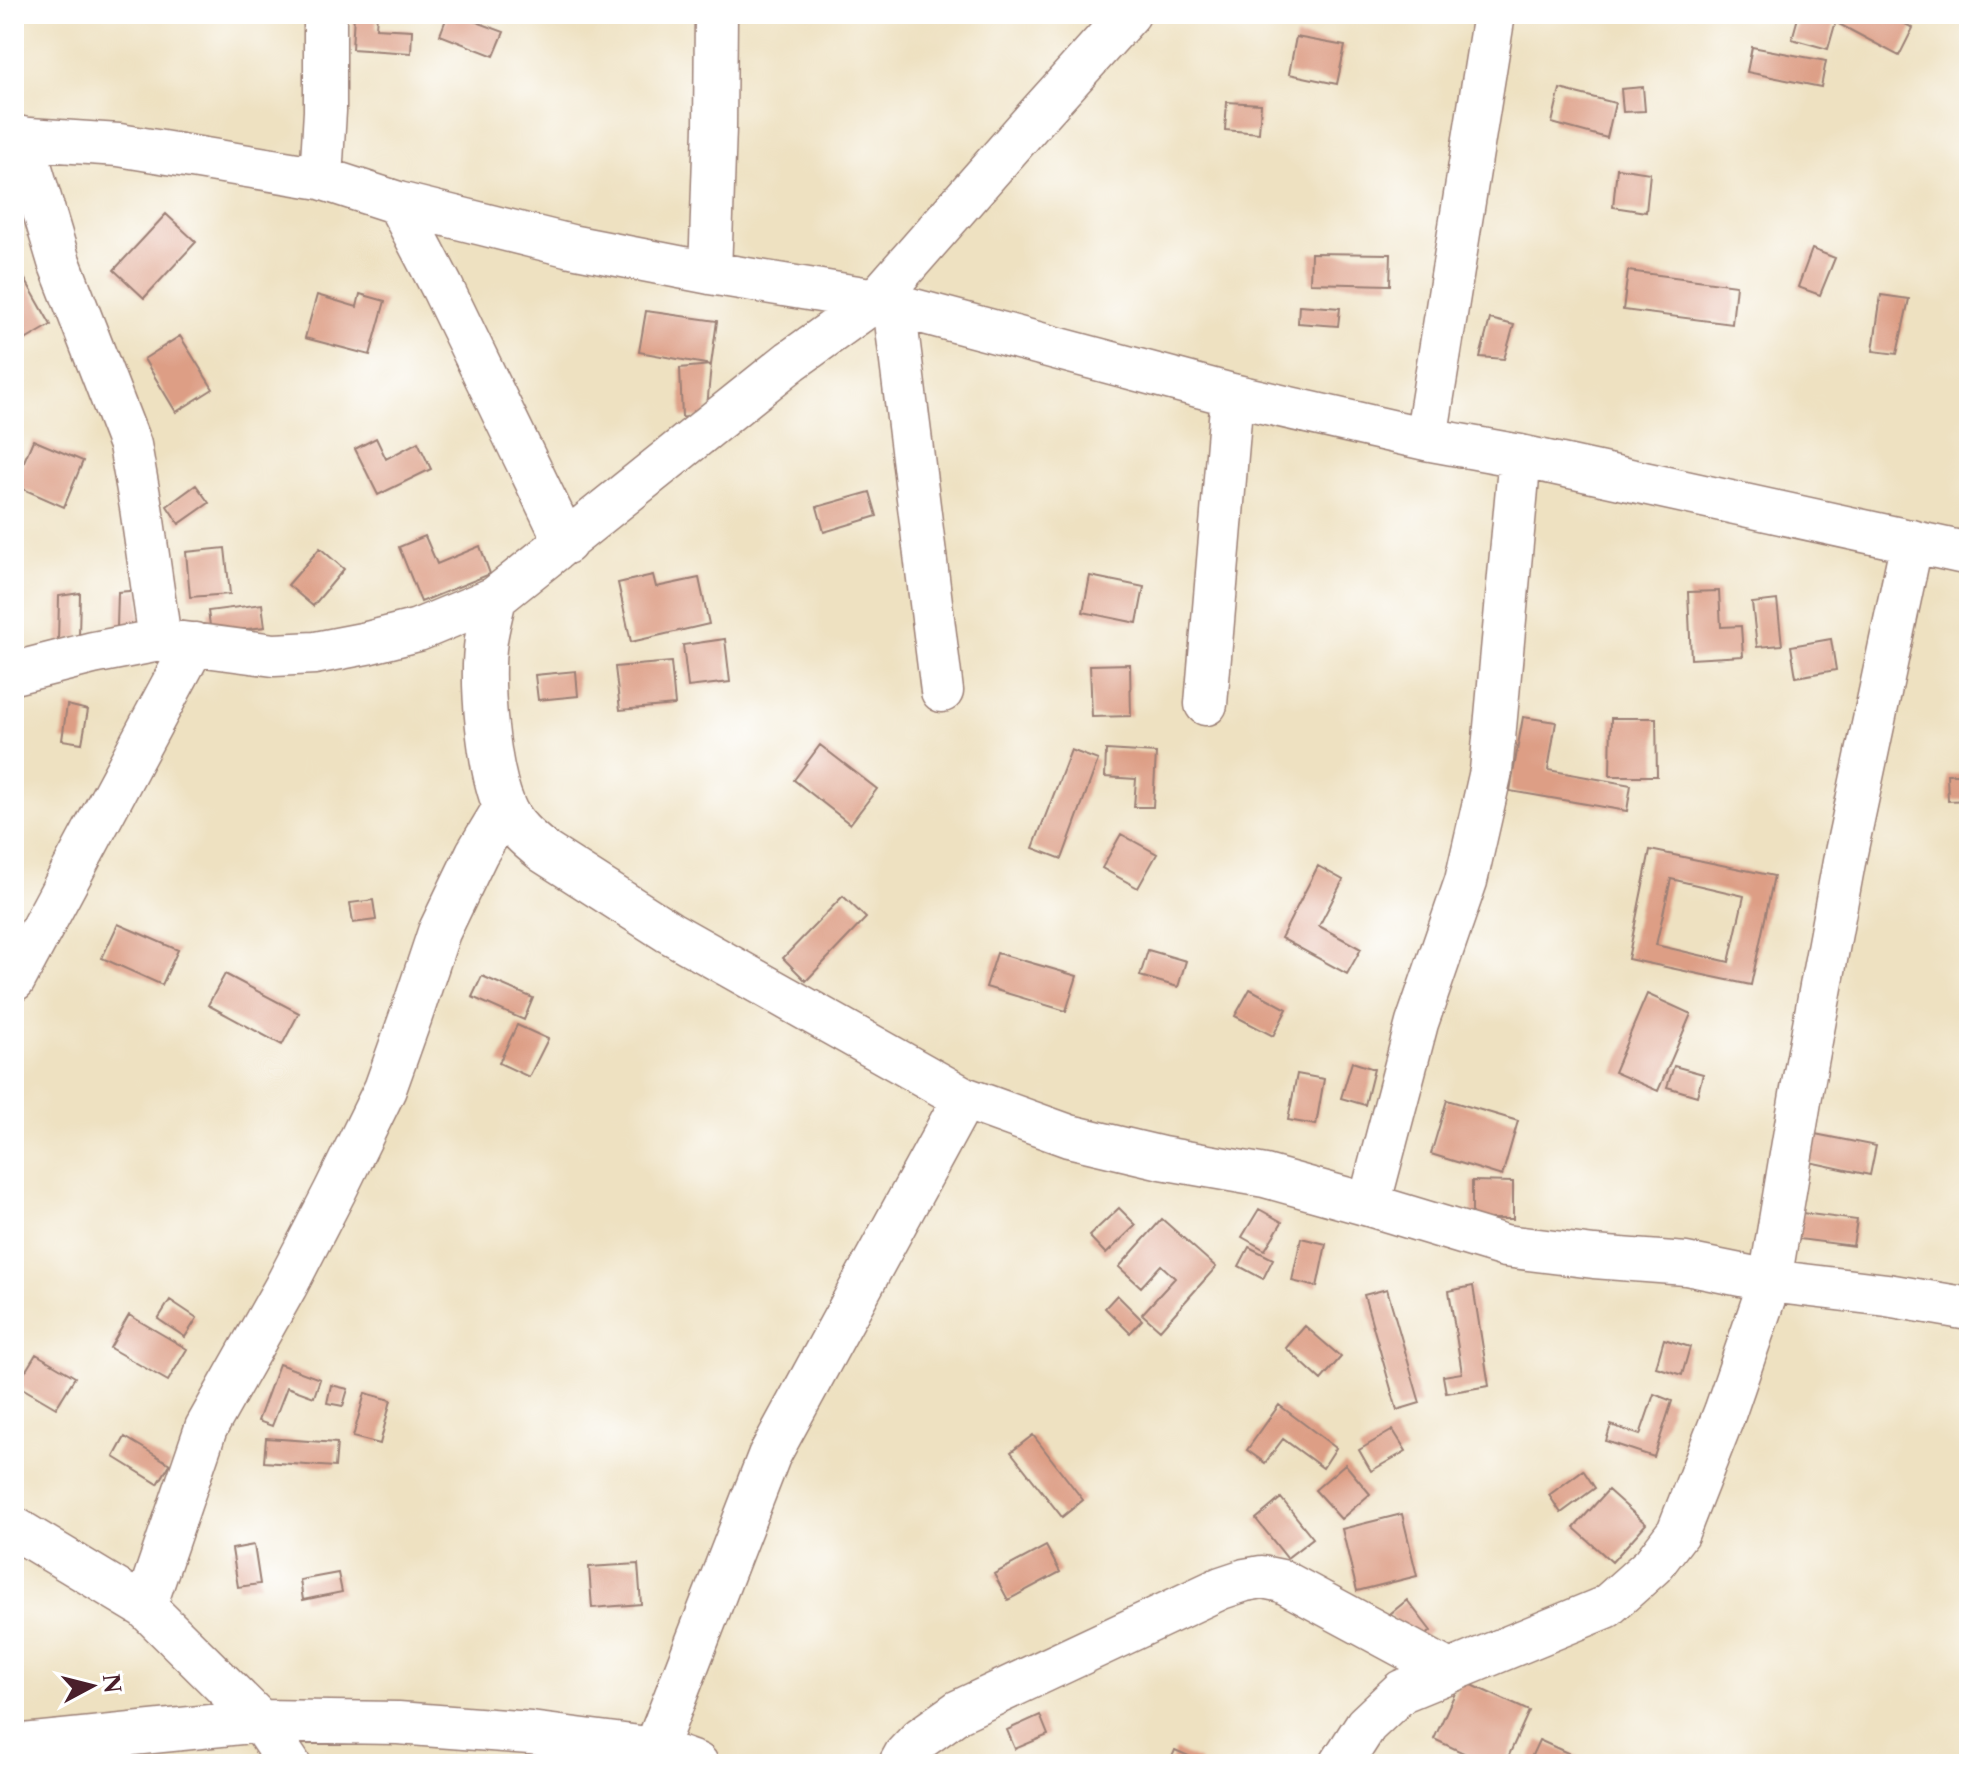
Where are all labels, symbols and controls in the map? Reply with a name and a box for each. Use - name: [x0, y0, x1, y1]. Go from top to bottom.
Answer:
- north arrow: [52, 1646, 132, 1726]
- text: N: [97, 1672, 126, 1695]

